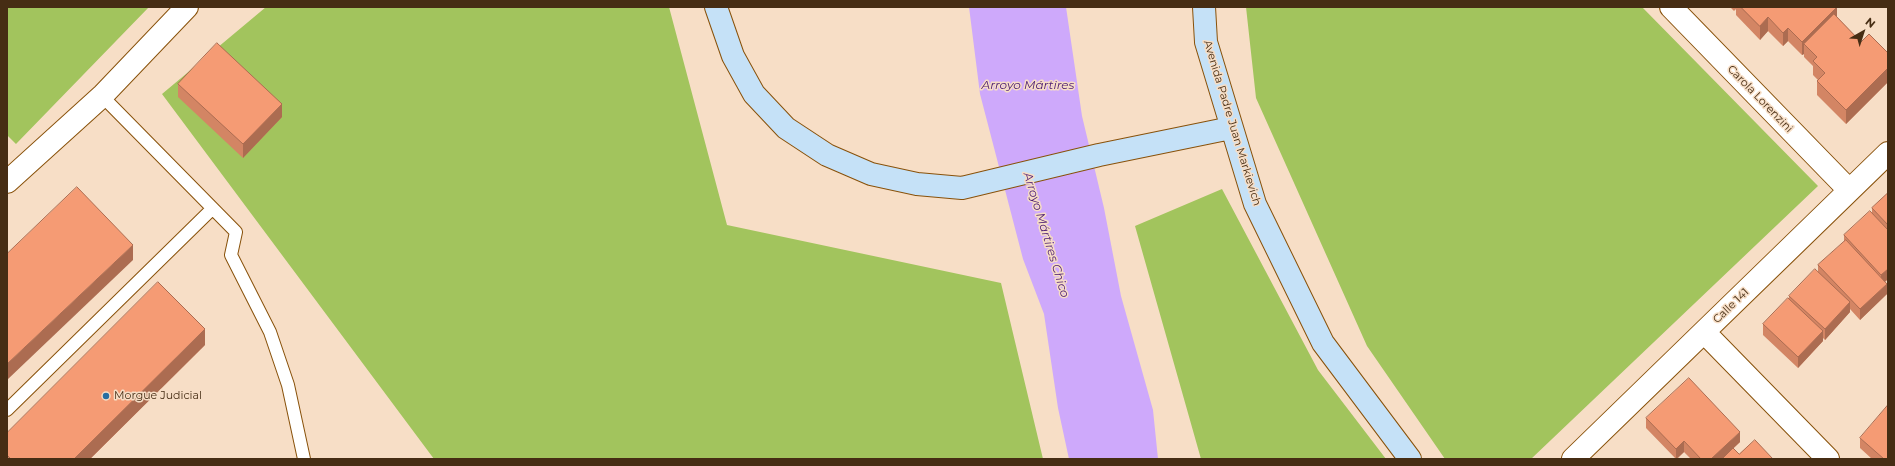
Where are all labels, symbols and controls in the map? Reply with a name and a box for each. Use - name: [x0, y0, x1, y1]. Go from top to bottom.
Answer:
- north arrow: [1843, 12, 1883, 52]
- text: N: [1863, 14, 1878, 31]
- street label: Avenida Padre Juan Markievich: [1200, 39, 1264, 207]
- street label: Carola Lorenzini: [1725, 63, 1795, 135]
- water label: Arroyo Mártires: [982, 78, 1074, 92]
- water label: Arroyo Mártires Chico: [1020, 171, 1072, 299]
- street label: Calle 141: [1710, 286, 1752, 326]
- place label: Morgue Judicial: [114, 389, 202, 403]
- marker: Morgue Judicial: [101, 391, 111, 401]

